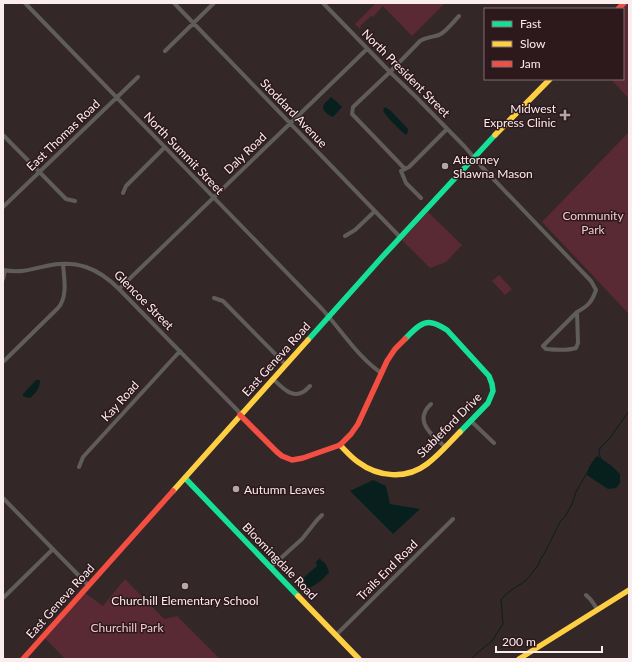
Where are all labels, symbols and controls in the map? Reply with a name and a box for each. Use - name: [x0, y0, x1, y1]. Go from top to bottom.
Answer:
- legend: [484, 8, 624, 80]
- text: Fast: [520, 16, 542, 31]
- street label: North President Street: [359, 26, 454, 121]
- text: Slow: [520, 36, 546, 51]
- text: Jam: [520, 56, 541, 71]
- street label: Stoddard Avenue: [257, 75, 331, 151]
- street label: East Thomas Road: [23, 96, 103, 174]
- place label: Midwest Express Clinic: [483, 101, 557, 130]
- street label: North Summit Street: [141, 109, 228, 198]
- marker: Midwest Express Clinic: [559, 109, 571, 121]
- street label: Daly Road: [221, 129, 269, 177]
- place label: Attorney Shawna Mason: [453, 152, 533, 181]
- marker: Attorney Shawna Mason: [440, 161, 450, 171]
- park label: Community Park: [562, 208, 624, 237]
- street label: Glencoe Street: [111, 267, 177, 333]
- street label: East Geneva Road: [239, 319, 313, 399]
- street label: Kay Road: [98, 378, 142, 424]
- street label: Stableford Drive: [413, 389, 485, 461]
- place label: Autumn Leaves: [244, 482, 325, 497]
- marker: Autumn Leaves: [231, 484, 241, 494]
- street label: Bloomingdale Road: [239, 519, 321, 603]
- street label: Trails End Road: [353, 536, 421, 604]
- street label: East Geneva Road: [23, 561, 97, 641]
- marker: Churchill Elementary School: [180, 581, 190, 591]
- place label: Churchill Elementary School: [111, 593, 259, 608]
- park label: Churchill Park: [90, 620, 164, 635]
- scale bar: [496, 628, 602, 654]
- text: 200 m: [502, 634, 536, 649]

